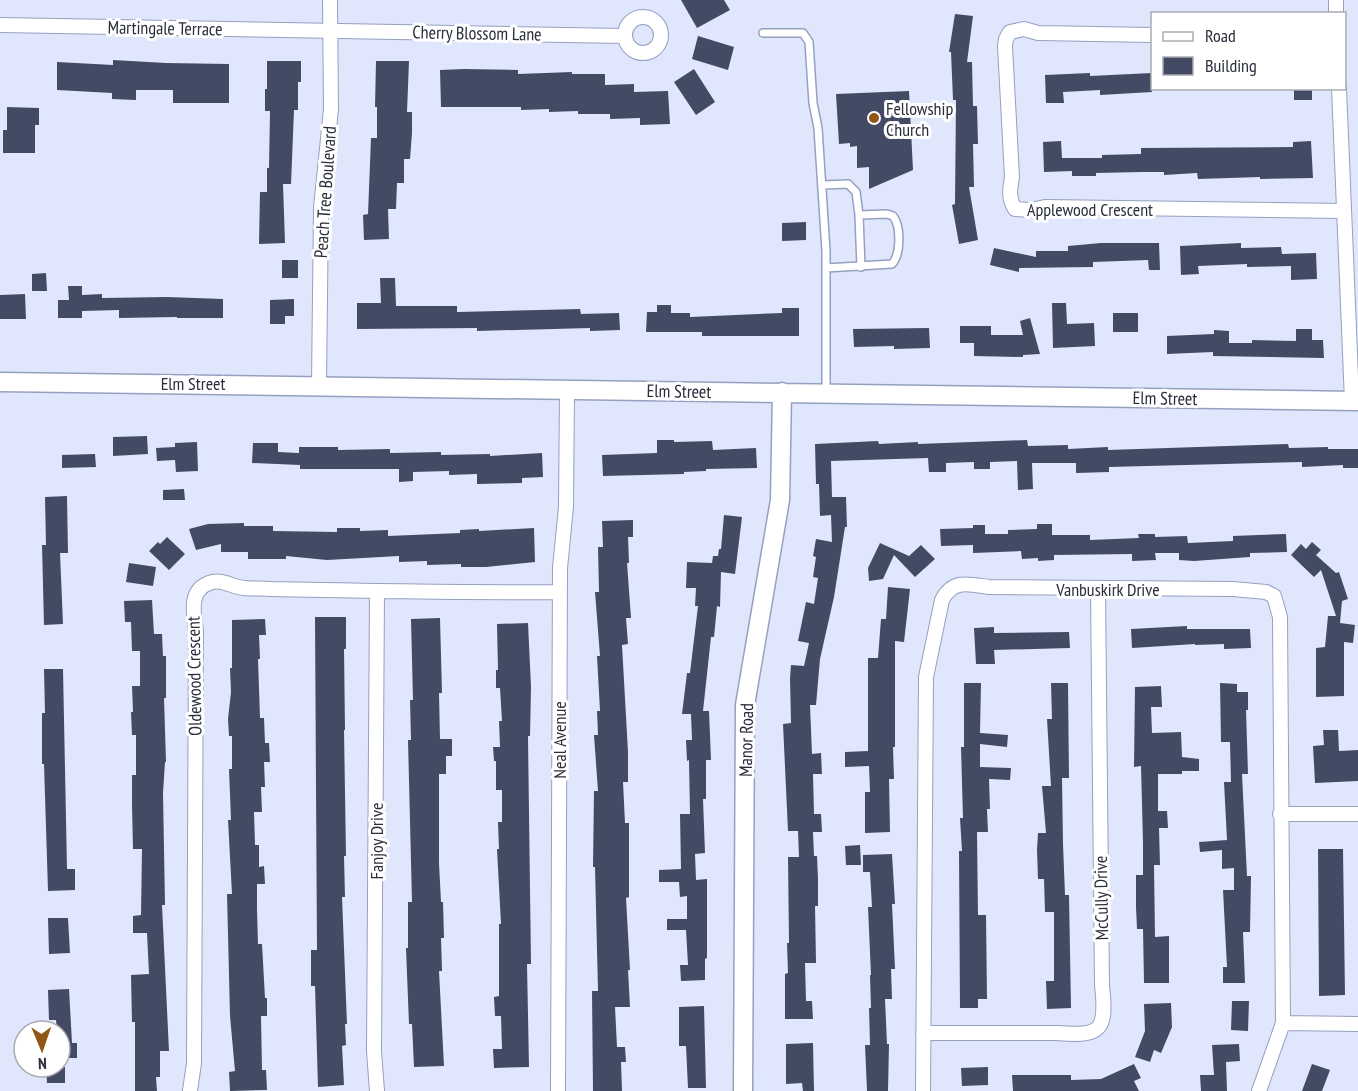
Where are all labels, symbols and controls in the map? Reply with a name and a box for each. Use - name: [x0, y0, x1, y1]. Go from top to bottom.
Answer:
- legend: [1151, 12, 1346, 90]
- street label: Martingale Terrace: [107, 15, 223, 41]
- street label: Cherry Blossom Lane: [412, 20, 542, 46]
- text: Road: [1205, 24, 1236, 47]
- text: Building: [1205, 54, 1257, 77]
- place label: Fellowship Church: [886, 97, 953, 141]
- marker: Fellowship Church: [867, 111, 881, 125]
- street label: Peach Tree Boulevard: [309, 125, 341, 259]
- street label: Applewood Crescent: [1027, 198, 1153, 221]
- street label: Elm Street: [161, 372, 225, 395]
- street label: Elm Street: [646, 379, 712, 403]
- street label: Elm Street: [1132, 386, 1198, 410]
- street label: Vanbuskirk Drive: [1055, 578, 1160, 601]
- street label: Oldewood Crescent: [181, 616, 207, 736]
- street label: Neal Avenue: [548, 701, 571, 779]
- street label: Manor Road: [734, 703, 758, 777]
- street label: Fanjoy Drive: [365, 803, 388, 879]
- street label: McCully Drive: [1089, 855, 1113, 941]
- north arrow: [12, 1019, 72, 1079]
- text: N: [38, 1054, 47, 1074]

